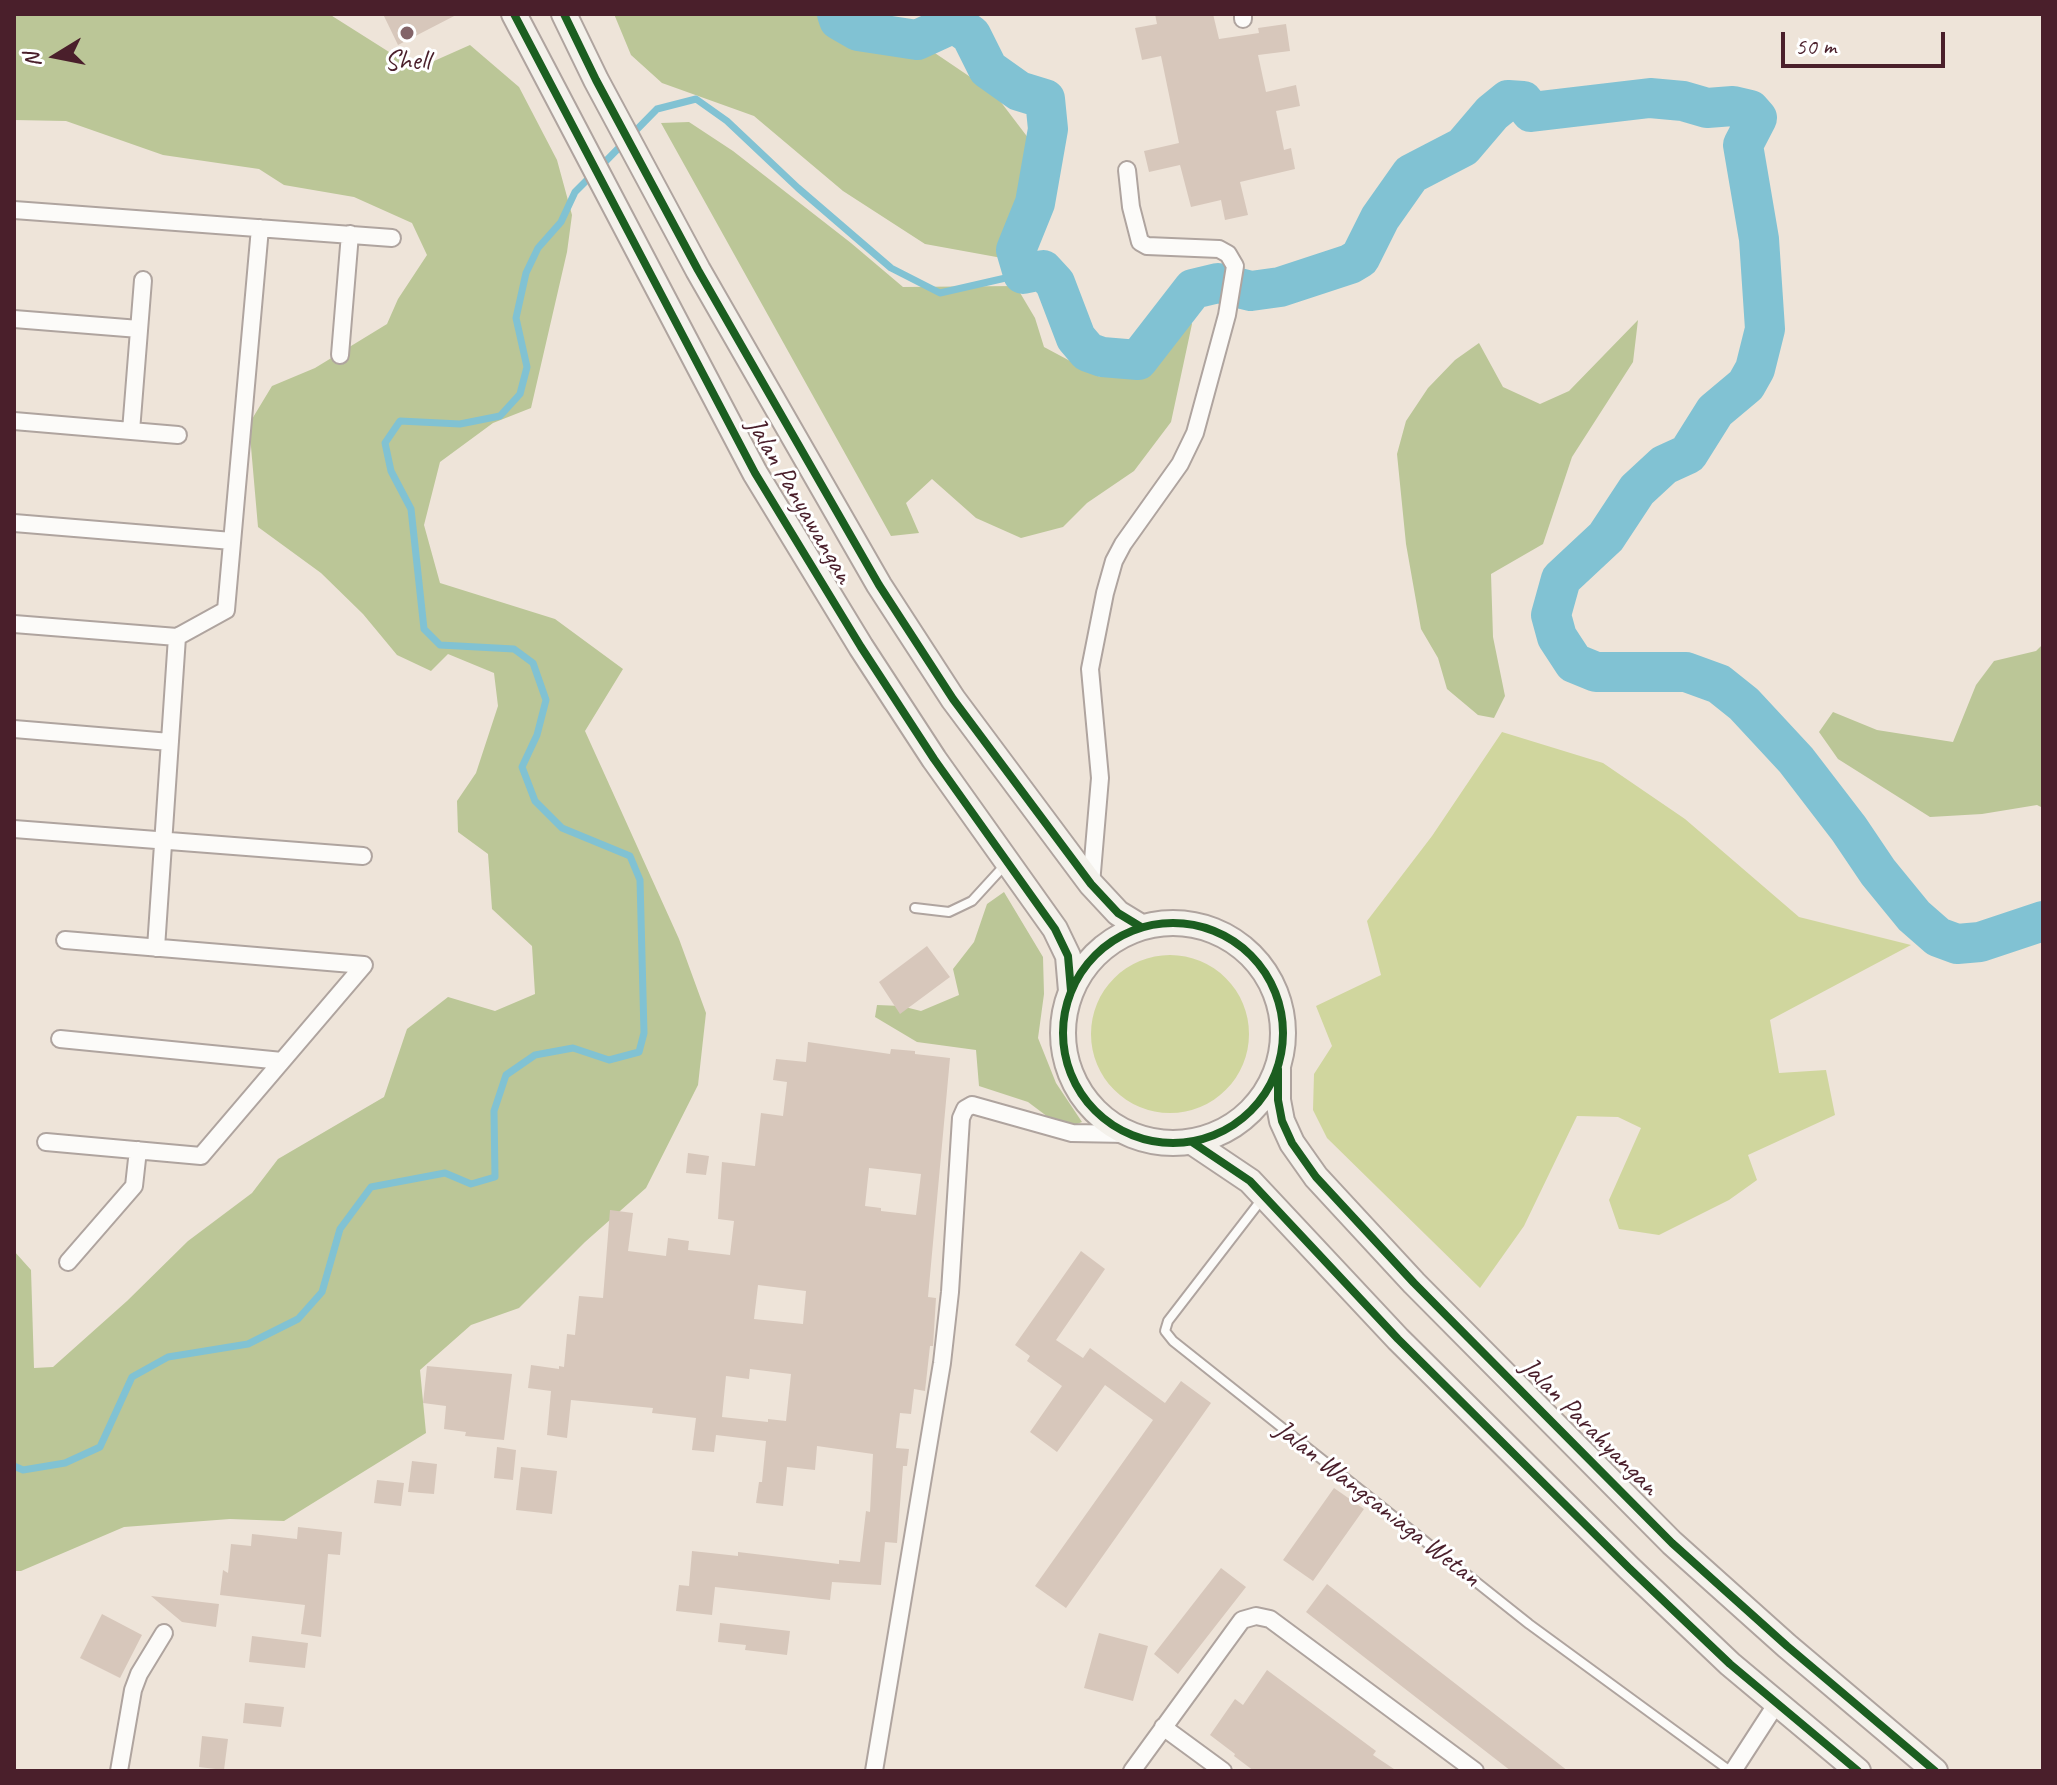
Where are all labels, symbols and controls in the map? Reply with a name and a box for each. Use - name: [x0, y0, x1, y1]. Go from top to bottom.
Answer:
- north arrow: [16, 16, 96, 96]
- scale bar: [1785, 16, 1949, 66]
- marker: Shell: [398, 24, 416, 42]
- text: 50 m: [1795, 31, 1836, 61]
- place label: Shell: [384, 45, 430, 79]
- text: N: [17, 51, 47, 69]
- street label: Jalan Panyawangan: [738, 412, 860, 590]
- street label: Jalan Parahyangan: [1513, 1351, 1665, 1503]
- street label: Jalan Wangsaniaga Wetan: [1267, 1413, 1487, 1595]

